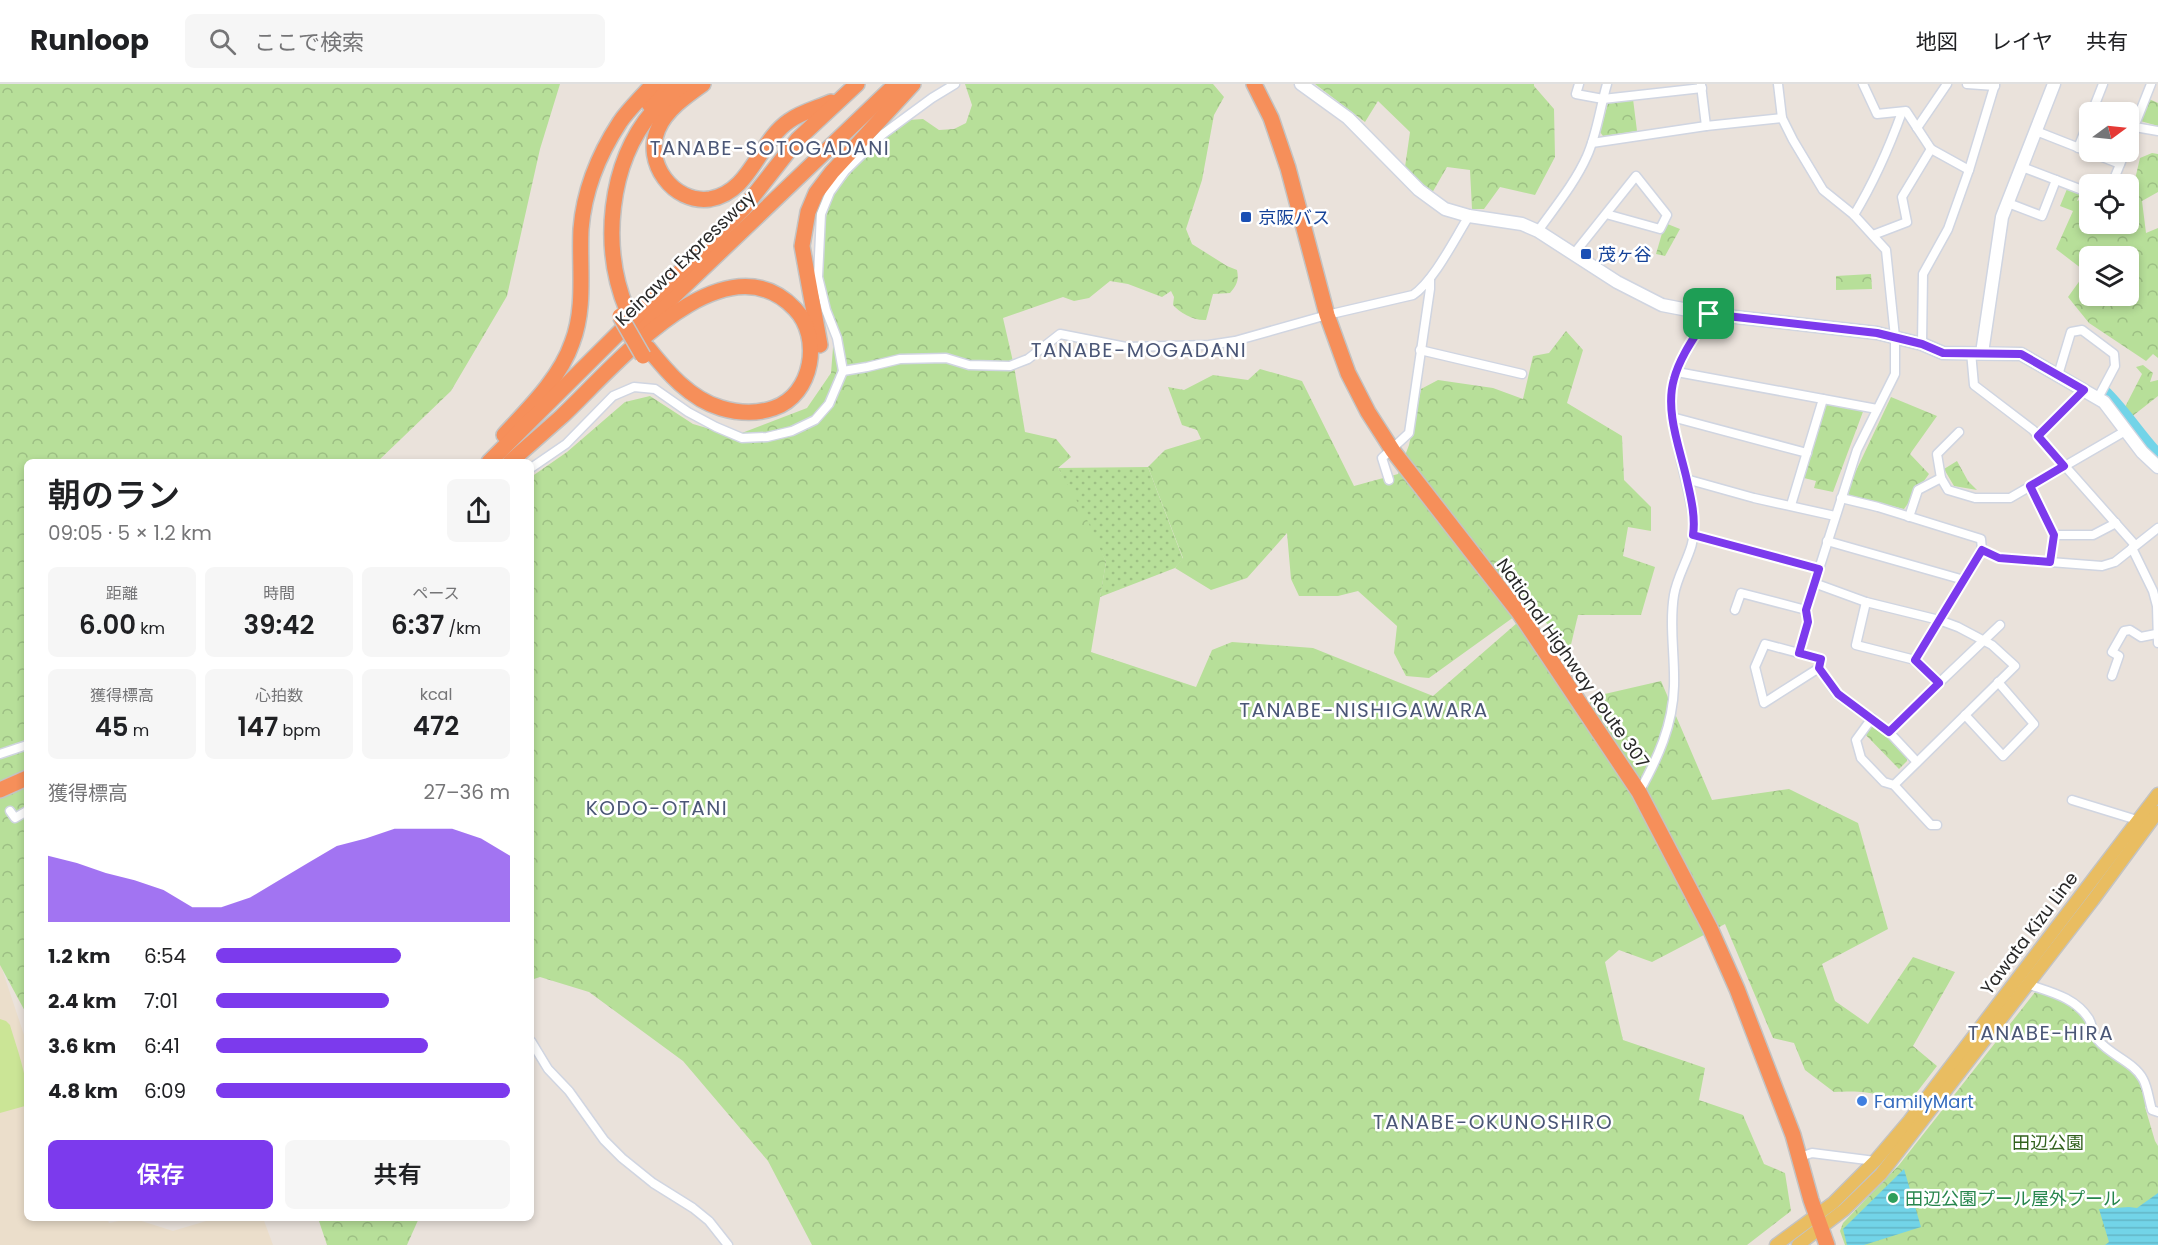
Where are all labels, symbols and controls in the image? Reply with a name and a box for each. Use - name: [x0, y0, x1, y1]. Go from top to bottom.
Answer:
- search box: [185, 14, 605, 68]
- text: Runloop: [30, 21, 149, 60]
- icon: search: [206, 25, 239, 58]
- text: ここで検索: [254, 27, 364, 58]
- text: 地図: [1916, 27, 1958, 56]
- text: レイヤ: [1991, 27, 2053, 56]
- text: 共有: [2086, 27, 2128, 56]
- north arrow: [2079, 102, 2139, 162]
- map controls: [2079, 102, 2139, 306]
- district label: TANABE-SOTOGADANI: [650, 134, 890, 162]
- button: locate: [2079, 174, 2139, 234]
- street label: Keinawa Expressway: [610, 185, 760, 331]
- place label: 京阪バス: [1258, 205, 1330, 230]
- marker: 京阪バス: [1239, 210, 1253, 224]
- place label: 茂ヶ谷: [1598, 242, 1652, 267]
- button: layers: [2079, 246, 2139, 306]
- marker: 茂ヶ谷: [1579, 247, 1593, 261]
- pin: [1683, 288, 1734, 339]
- icon: arrive: [1692, 297, 1725, 330]
- district label: TANABE-MOGADANI: [1031, 336, 1247, 364]
- text: 朝のラン: [48, 472, 180, 519]
- button: share: [447, 479, 510, 542]
- text: 09:05 · 5 × 1.2 km: [48, 519, 212, 547]
- street label: National Highway Route 307: [1491, 553, 1655, 773]
- text: 距離: [106, 582, 138, 605]
- text: 時間: [263, 582, 295, 605]
- text: ペース: [412, 582, 460, 605]
- text: 6.00: [79, 607, 136, 643]
- text: 39:42: [244, 607, 314, 643]
- text: 6:37: [391, 607, 444, 643]
- text: km: [136, 617, 165, 640]
- text: /km: [444, 617, 481, 640]
- text: kcal: [420, 683, 452, 706]
- text: 獲得標高: [90, 684, 154, 707]
- text: 心拍数: [255, 684, 303, 707]
- district label: TANABE-NISHIGAWARA: [1239, 696, 1489, 724]
- text: 472: [413, 708, 459, 744]
- text: 45: [95, 709, 129, 745]
- text: 147: [237, 709, 278, 745]
- text: m: [129, 719, 149, 742]
- text: bpm: [278, 719, 321, 742]
- text: 27–36 m: [424, 778, 510, 806]
- text: 獲得標高: [48, 779, 128, 807]
- district label: KODO-OTANI: [586, 794, 728, 822]
- street label: Yawata Kizu Line: [1975, 866, 2083, 1000]
- text: 1.2 km: [48, 942, 110, 970]
- text: 6:54: [144, 942, 186, 970]
- text: 2.4 km: [48, 987, 116, 1015]
- text: 7:01: [144, 987, 178, 1015]
- district label: TANABE-HIRA: [1968, 1019, 2114, 1047]
- text: 3.6 km: [48, 1032, 116, 1060]
- text: 6:41: [144, 1032, 180, 1060]
- text: 4.8 km: [48, 1077, 118, 1105]
- text: 6:09: [144, 1077, 186, 1105]
- place label: FamilyMart: [1874, 1089, 1974, 1114]
- marker: FamilyMart: [1855, 1094, 1869, 1108]
- district label: TANABE-OKUNOSHIRO: [1373, 1108, 1613, 1136]
- park label: 田辺公園: [2012, 1130, 2084, 1155]
- button: 保存: [48, 1140, 273, 1209]
- button: 共有: [285, 1140, 510, 1209]
- place label: 田辺公園プール屋外プール: [1905, 1186, 2121, 1211]
- marker: 田辺公園プール屋外プール: [1886, 1191, 1900, 1205]

